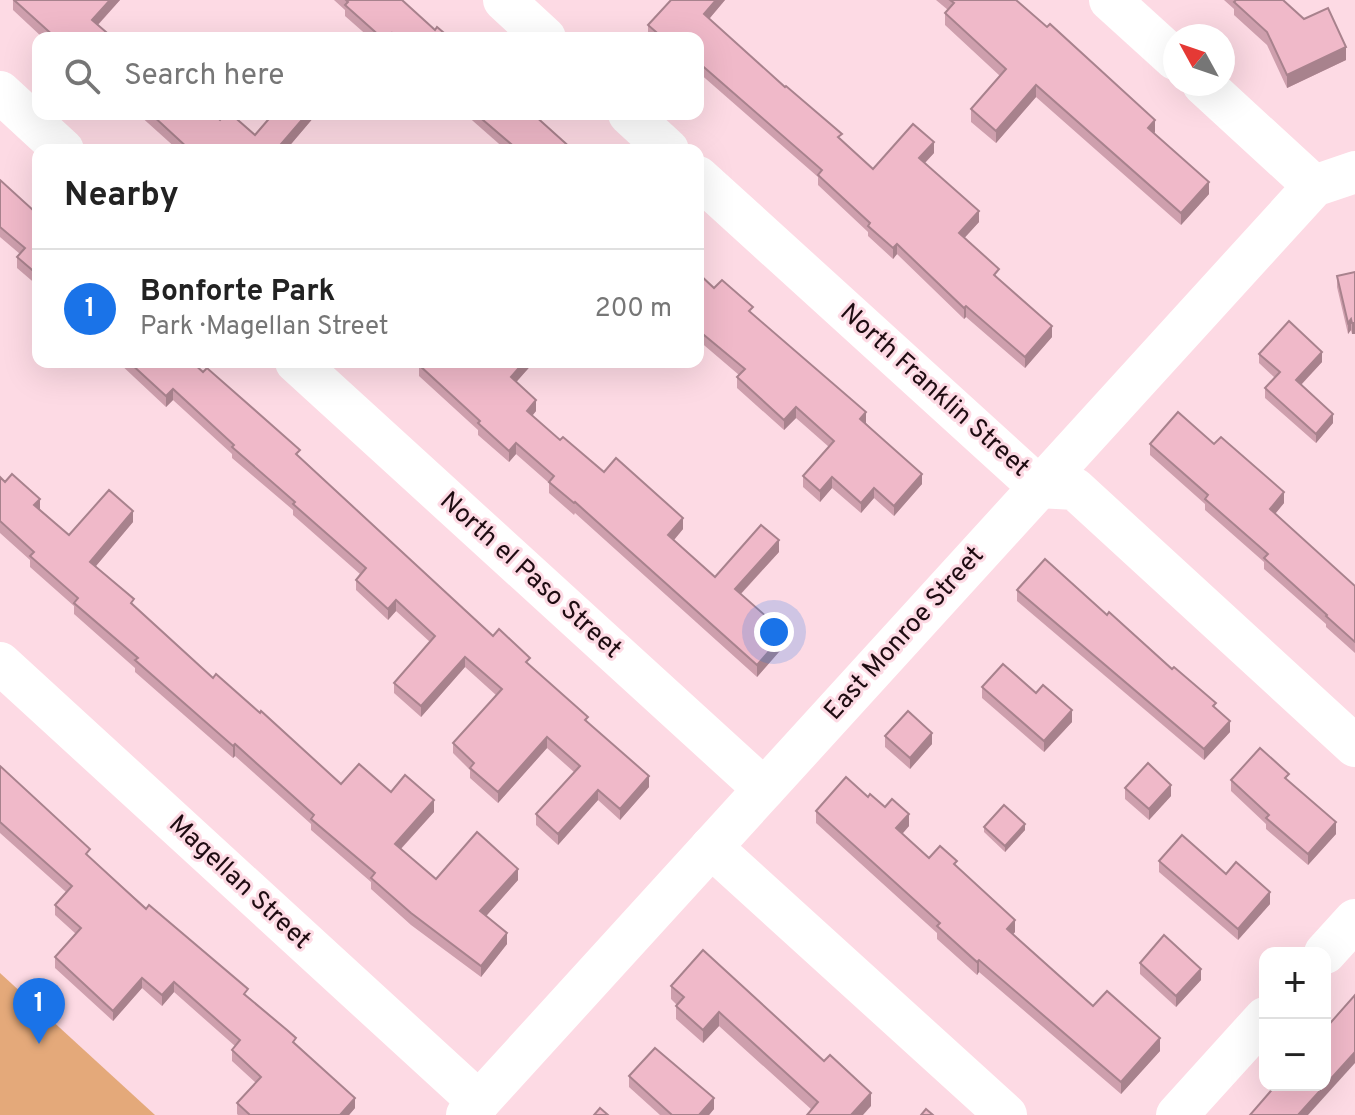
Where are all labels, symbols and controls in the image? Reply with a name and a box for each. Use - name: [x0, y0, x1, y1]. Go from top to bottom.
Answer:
- north arrow: [1163, 24, 1235, 96]
- search box: [32, 32, 704, 120]
- icon: search: [60, 54, 104, 98]
- text: Search here: [124, 58, 284, 95]
- text: Nearby: [64, 175, 179, 218]
- text: Bonforte Park: [140, 274, 335, 311]
- text: 1: [85, 293, 95, 326]
- text: 200 m: [595, 293, 672, 326]
- street label: North Franklin Street: [832, 297, 1036, 485]
- text: Park · Magellan Street: [140, 311, 389, 344]
- street label: North el Paso Street: [432, 485, 628, 667]
- street label: East Monroe Street: [818, 540, 992, 728]
- your location: [754, 612, 794, 652]
- street label: Magellan Street: [161, 809, 317, 957]
- map controls: [1259, 947, 1331, 1091]
- button: +: [1259, 947, 1331, 1019]
- pin: 1: [13, 978, 65, 1044]
- button: −: [1259, 1019, 1331, 1091]

